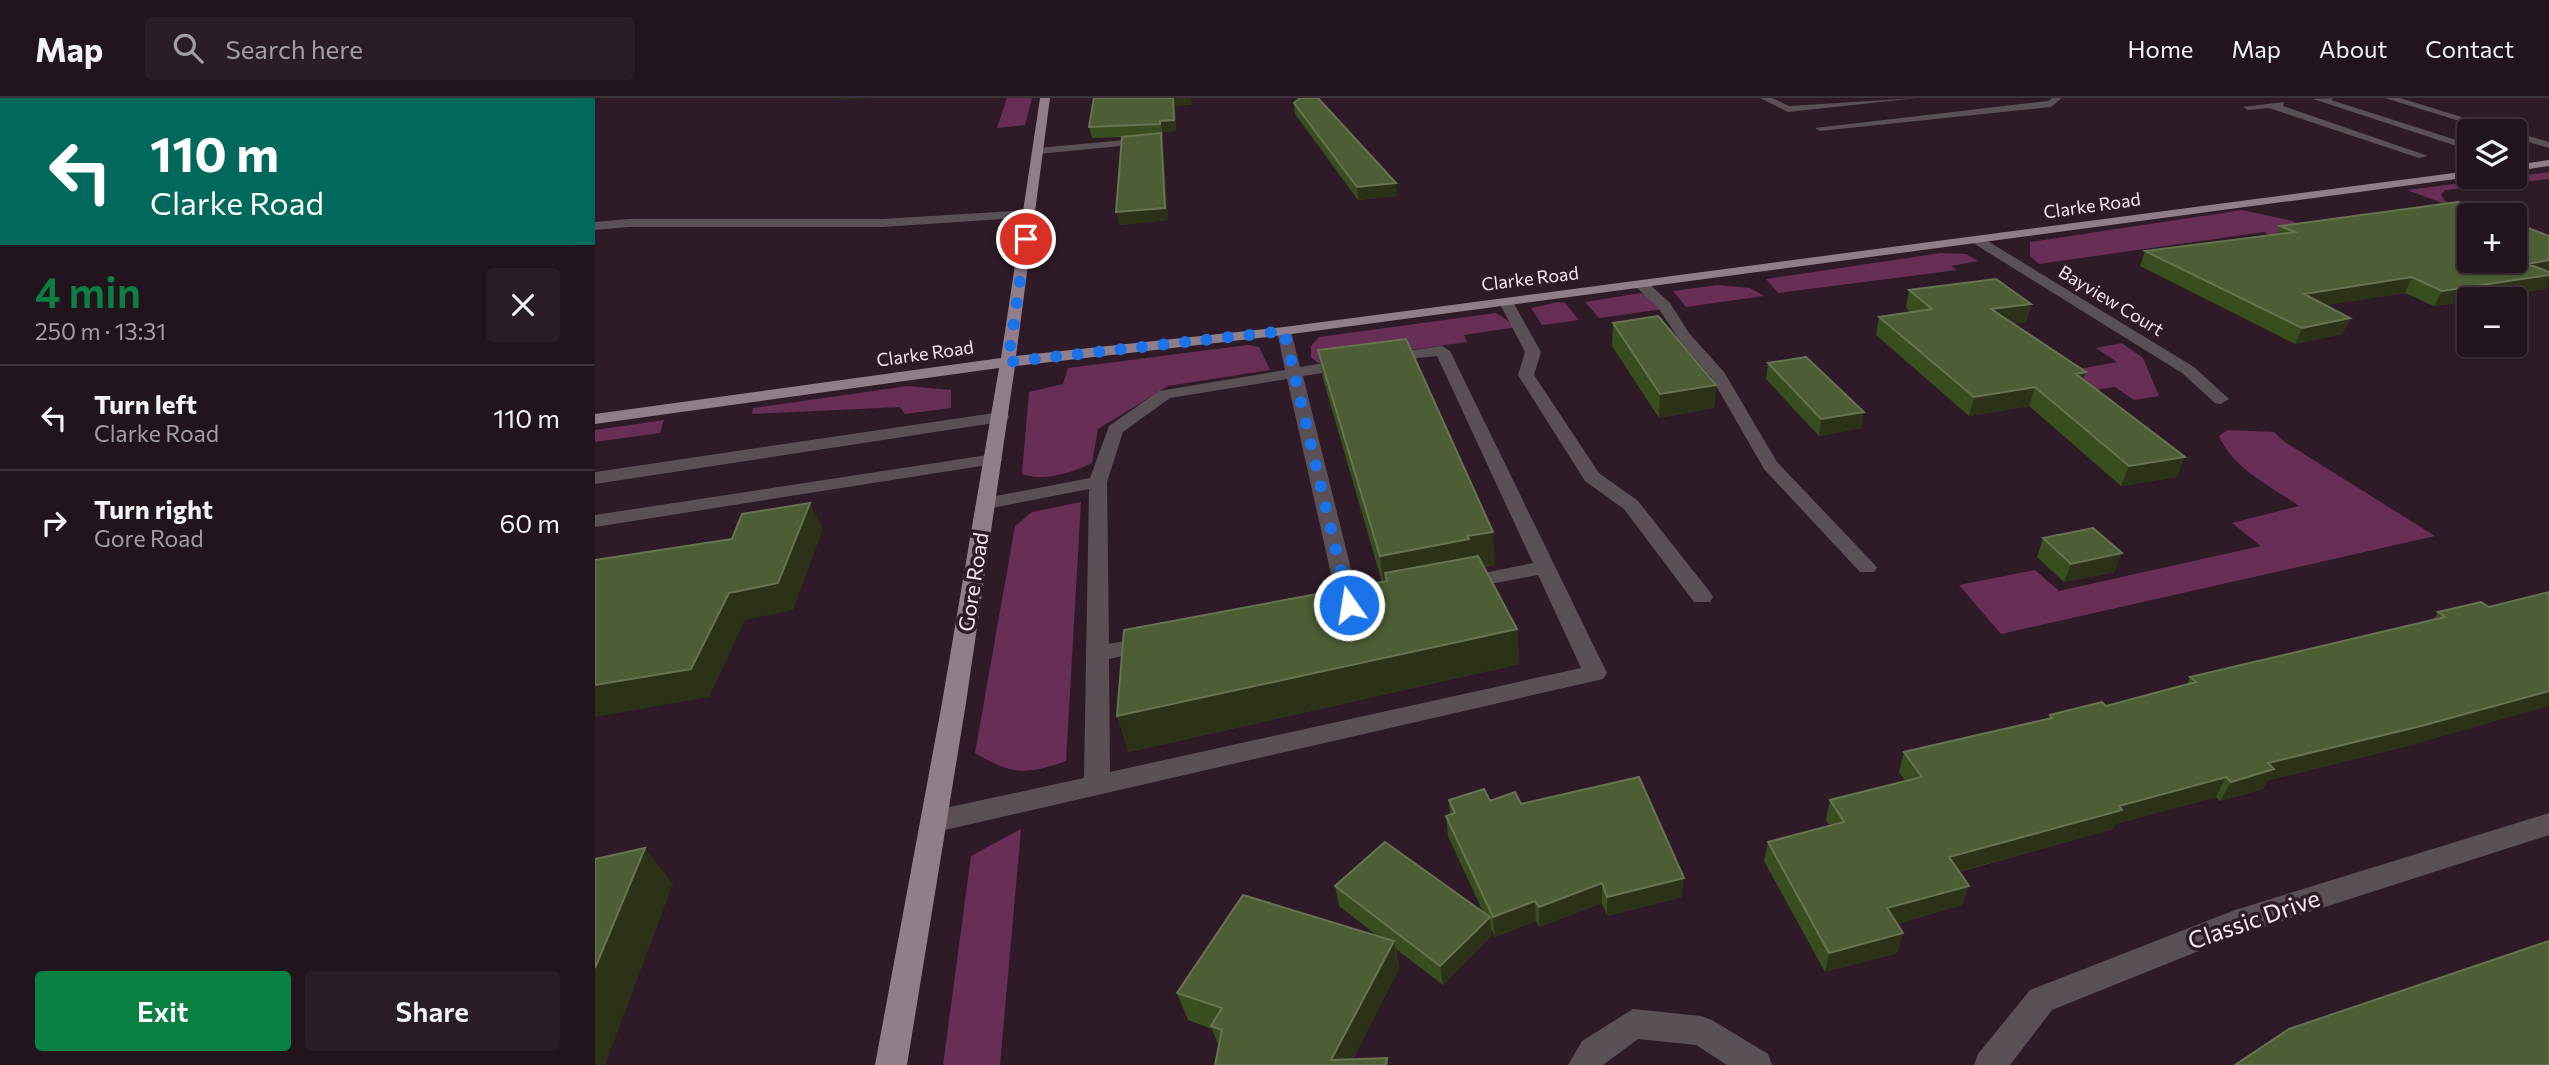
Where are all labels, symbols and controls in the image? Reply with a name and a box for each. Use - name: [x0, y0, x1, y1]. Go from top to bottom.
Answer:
- search box: [145, 17, 635, 80]
- text: Map: [35, 28, 103, 69]
- icon: search: [169, 29, 207, 67]
- text: Search here: [225, 33, 363, 64]
- text: Home: [2128, 34, 2194, 63]
- text: Map: [2232, 34, 2281, 63]
- text: About: [2319, 34, 2387, 63]
- text: Contact: [2425, 34, 2514, 63]
- map controls: [2457, 119, 2527, 357]
- button: layers: [2457, 119, 2527, 189]
- text: 110 m: [150, 122, 279, 182]
- icon: left: [35, 126, 126, 217]
- text: Clarke Road: [150, 182, 324, 222]
- street label: Clarke Road: [2042, 187, 2142, 223]
- button: +: [2457, 203, 2527, 273]
- pin: [996, 209, 1056, 269]
- icon: arrive: [1007, 220, 1045, 258]
- street label: Bayview Court: [2055, 260, 2168, 340]
- street label: Clarke Road: [1480, 261, 1580, 295]
- text: 4 min: [35, 265, 141, 317]
- button: close: [486, 268, 560, 342]
- button: −: [2457, 287, 2527, 357]
- text: 250 m · 13:31: [35, 317, 166, 345]
- street label: Clarke Road: [875, 335, 975, 371]
- text: Turn left: [94, 388, 197, 419]
- icon: left: [35, 399, 73, 437]
- text: 110 m: [493, 402, 560, 433]
- text: Clarke Road: [94, 419, 219, 447]
- text: Turn right: [94, 493, 213, 524]
- icon: right: [35, 504, 73, 542]
- text: 60 m: [500, 507, 560, 538]
- text: Gore Road: [94, 524, 204, 552]
- street label: Gore Road: [952, 530, 993, 633]
- position arrow: [1312, 568, 1386, 642]
- street label: Classic Drive: [2184, 882, 2323, 955]
- button: Exit: [35, 971, 291, 1051]
- button: Share: [305, 971, 560, 1051]

